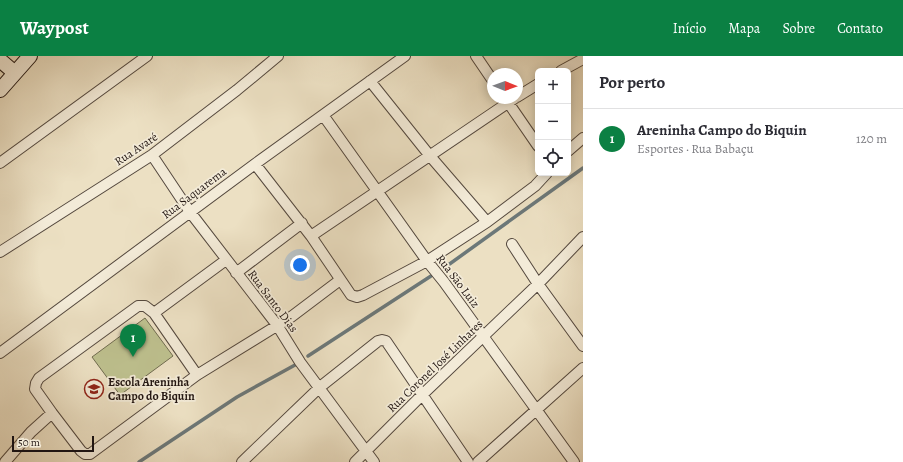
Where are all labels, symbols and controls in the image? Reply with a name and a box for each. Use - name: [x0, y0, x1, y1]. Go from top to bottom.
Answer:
- text: Waypost: [20, 15, 89, 41]
- text: Início: [673, 19, 706, 38]
- text: Mapa: [728, 19, 760, 38]
- text: Sobre: [782, 19, 815, 38]
- text: Contato: [837, 19, 883, 38]
- north arrow: [487, 68, 523, 104]
- map controls: [535, 68, 571, 176]
- button: +: [535, 68, 571, 104]
- text: Por perto: [599, 71, 665, 94]
- button: −: [535, 104, 571, 140]
- text: Areninha Campo do Biquin: [637, 120, 807, 140]
- street label: Rua Avaré: [111, 129, 161, 169]
- text: 1: [610, 130, 614, 147]
- text: 120 m: [856, 130, 887, 147]
- button: locate: [535, 140, 571, 176]
- text: Esportes · Rua Babaçu: [637, 140, 754, 157]
- street label: Rua Saquarema: [158, 163, 230, 223]
- street label: Rua São Luiz: [433, 251, 483, 311]
- your location: [290, 255, 310, 275]
- street label: Rua Santo Dias: [244, 267, 302, 336]
- street label: Rua Coronel José Linhares: [384, 316, 486, 416]
- pin: 1: [120, 324, 146, 357]
- place label: Escola Areninha Campo do Biquin: [108, 374, 195, 404]
- school or university icon: Escola Areninha Campo do Biquin: [83, 378, 105, 400]
- scale bar: [12, 434, 94, 453]
- text: 50 m: [18, 435, 40, 450]

